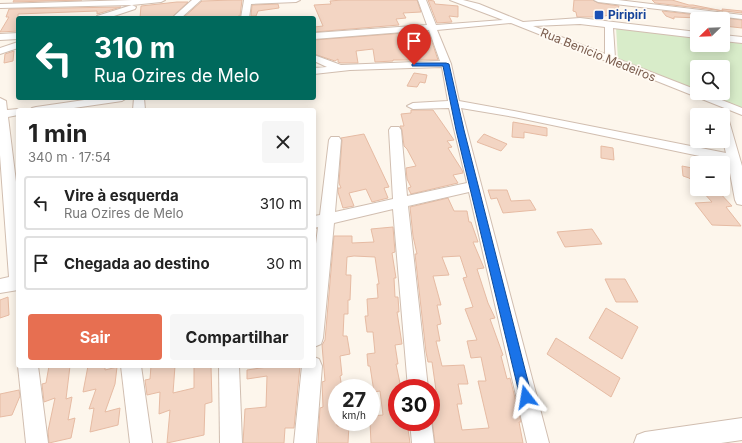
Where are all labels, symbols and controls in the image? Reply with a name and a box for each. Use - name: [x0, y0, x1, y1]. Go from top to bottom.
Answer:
- place label: Piripiri: [608, 7, 646, 22]
- marker: Piripiri: [593, 9, 605, 21]
- north arrow: [690, 12, 730, 52]
- map controls: [690, 12, 730, 196]
- pin: [397, 24, 431, 65]
- street label: Rua Benício Medeiros: [538, 25, 658, 85]
- icon: arrive: [403, 30, 425, 52]
- text: 310 m: [94, 31, 175, 65]
- icon: left: [28, 32, 80, 84]
- button: search: [690, 60, 730, 100]
- text: Rua Ozires de Melo: [94, 65, 259, 86]
- button: +: [690, 108, 730, 148]
- text: 1 min: [28, 119, 87, 148]
- button: close: [262, 121, 304, 163]
- text: 340 m · 17:54: [28, 149, 111, 165]
- button: −: [690, 156, 730, 196]
- text: Vire à esquerda: [64, 186, 179, 205]
- icon: left: [30, 192, 52, 214]
- text: 310 m: [260, 194, 302, 213]
- text: Rua Ozires de Melo: [64, 205, 184, 221]
- icon: arrive: [30, 252, 52, 274]
- text: Chegada ao destino: [64, 254, 210, 273]
- text: 30 m: [266, 254, 302, 273]
- button: Sair: [28, 314, 162, 360]
- button: Compartilhar: [170, 314, 304, 360]
- position arrow: [505, 376, 547, 418]
- speed limit sign: 30: [388, 379, 440, 431]
- text: 27: [342, 388, 366, 412]
- text: km/h: [342, 409, 366, 421]

